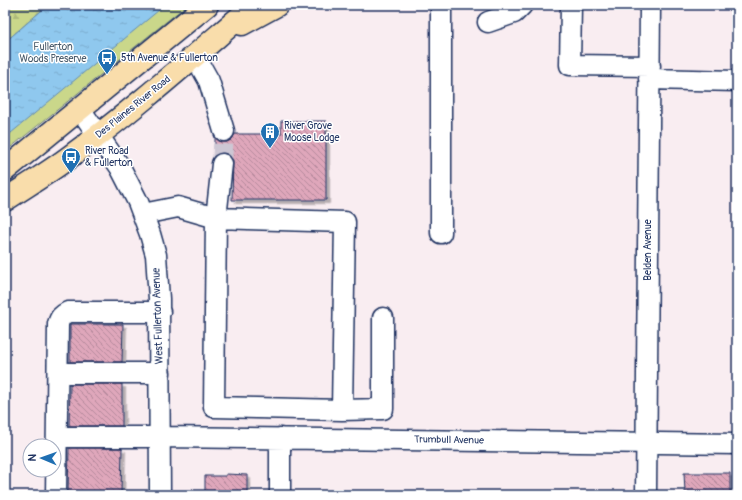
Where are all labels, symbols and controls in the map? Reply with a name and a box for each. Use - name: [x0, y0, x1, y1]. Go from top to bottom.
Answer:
- park label: Fullerton Woods Preserve: [20, 41, 86, 65]
- bus stop icon: 5th Avenue & Fullerton: [96, 47, 118, 75]
- place label: 5th Avenue & Fullerton: [121, 52, 218, 64]
- street label: Des Plaines River Road: [93, 73, 173, 141]
- place label: River Grove Moose Lodge: [284, 120, 339, 144]
- building icon: River Grove Moose Lodge: [259, 121, 281, 149]
- place label: River Road & Fullerton: [85, 145, 133, 169]
- bus stop icon: River Road & Fullerton: [60, 146, 82, 174]
- street label: Belden Avenue: [642, 219, 654, 281]
- street label: West Fullerton Avenue: [150, 268, 166, 364]
- street label: Trumbull Avenue: [414, 433, 484, 447]
- north arrow: [22, 438, 62, 478]
- text: N: [26, 453, 39, 462]

